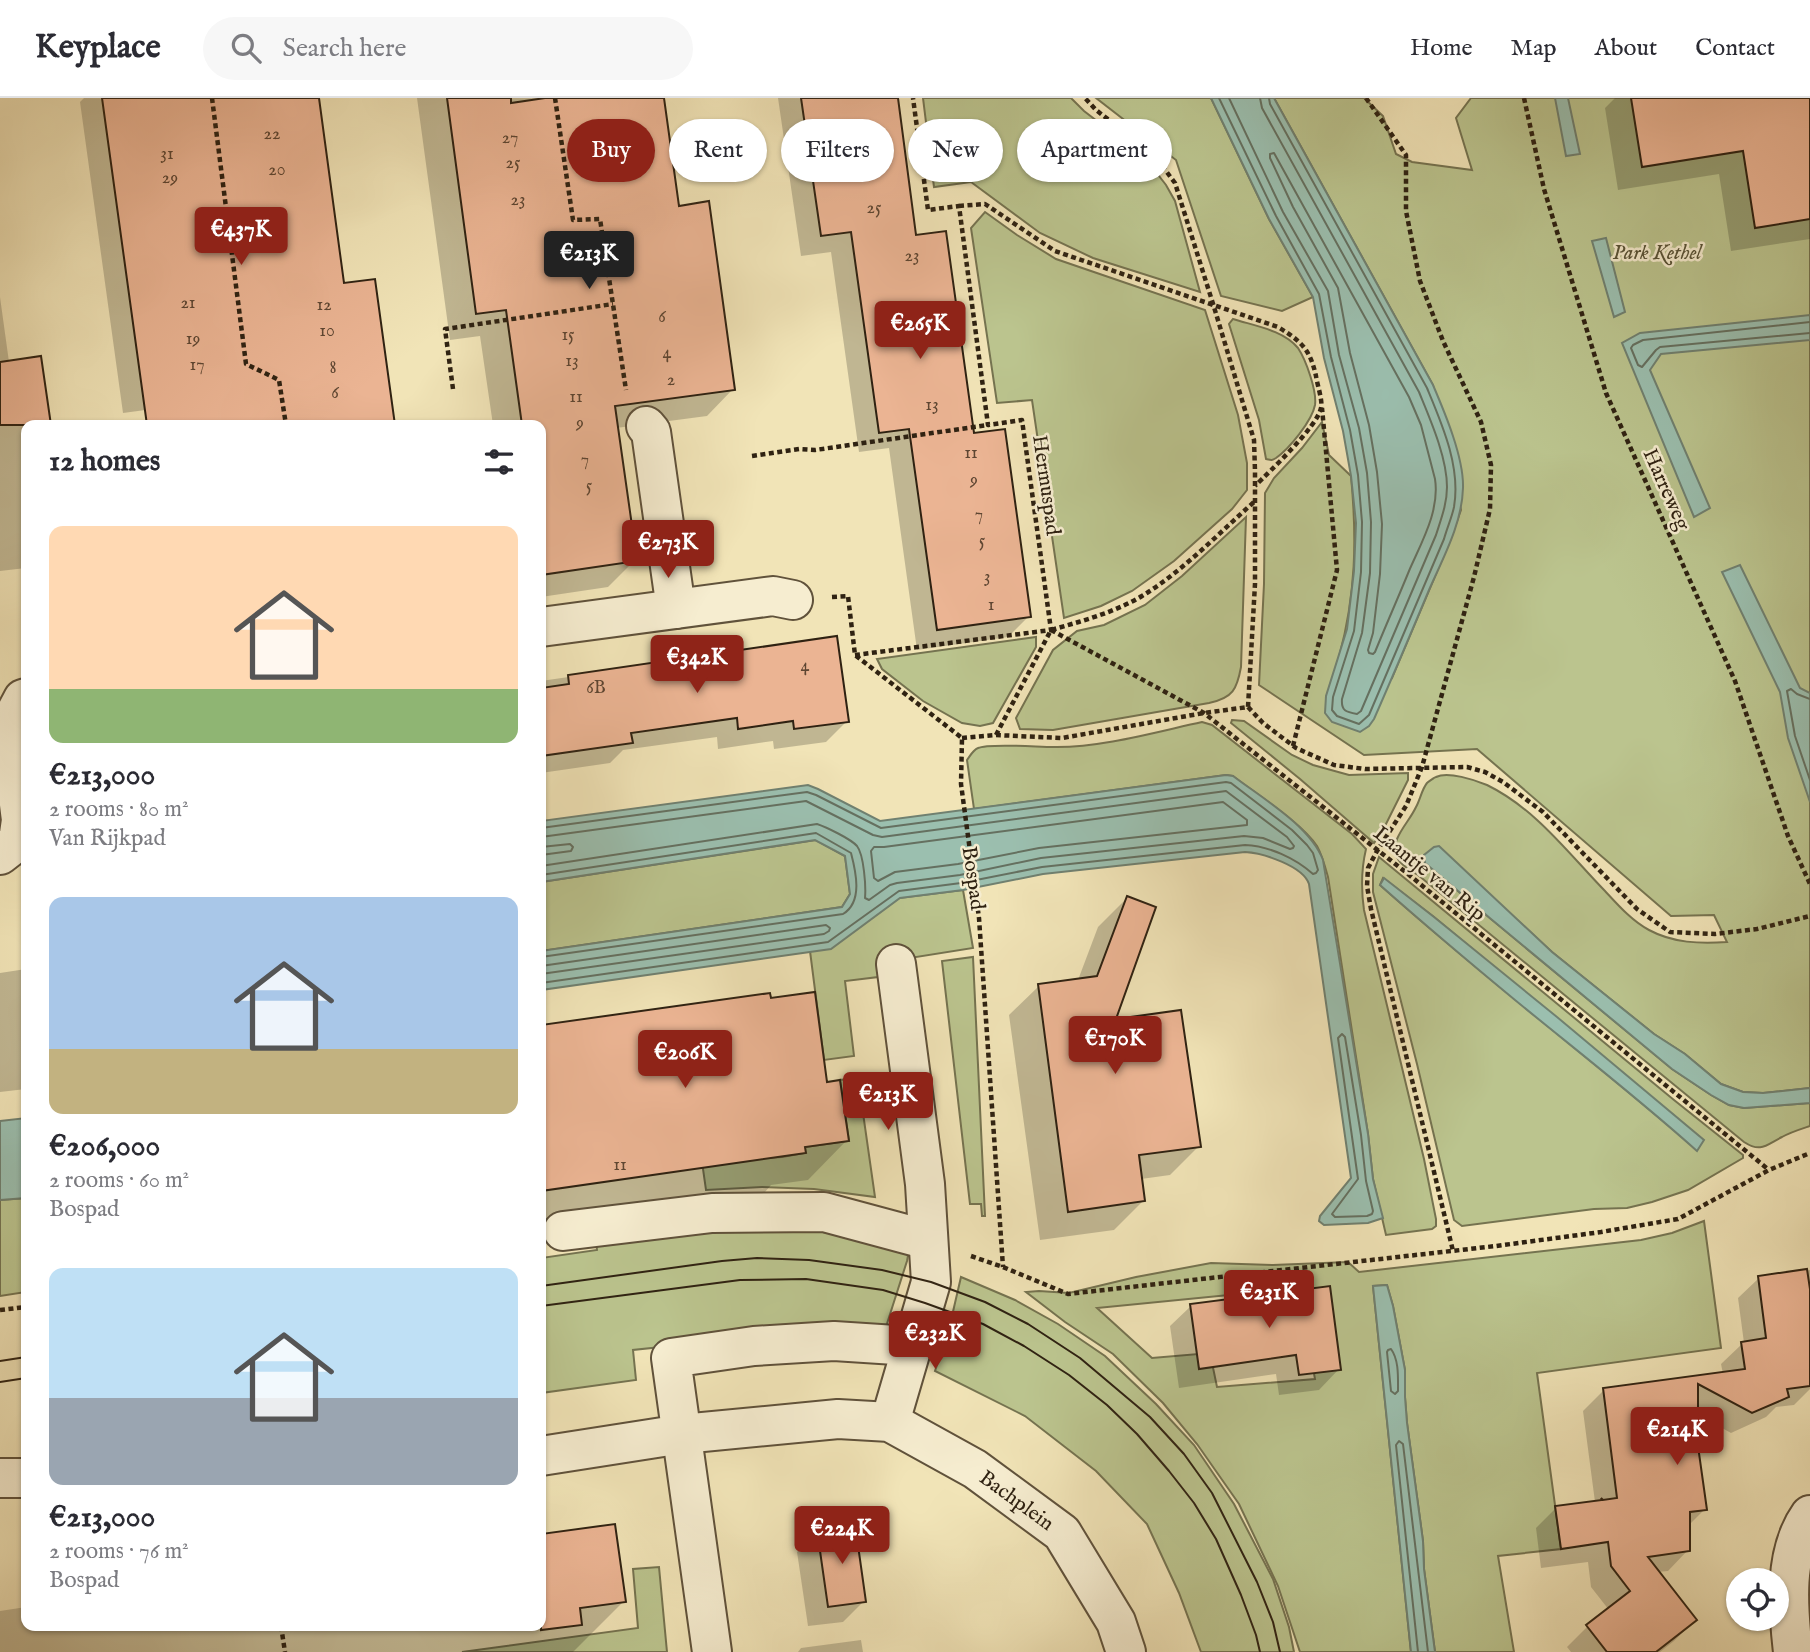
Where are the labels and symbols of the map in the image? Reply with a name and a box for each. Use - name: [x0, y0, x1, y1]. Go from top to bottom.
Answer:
- house number: 22: [264, 123, 280, 146]
- house number: 27: [502, 127, 518, 150]
- house number: 31: [160, 143, 174, 166]
- house number: 25: [506, 152, 521, 175]
- house number: 20: [268, 159, 286, 182]
- house number: 29: [162, 167, 178, 190]
- house number: 23: [510, 189, 526, 212]
- house number: 25: [867, 197, 882, 220]
- pin: €437K: [192, 208, 290, 267]
- pin: €213K: [540, 232, 638, 291]
- park label: Park Kethel: [1613, 240, 1704, 267]
- house number: 23: [904, 245, 920, 268]
- house number: 21: [180, 292, 196, 315]
- house number: 12: [316, 294, 332, 317]
- pin: €265K: [871, 302, 969, 361]
- house number: 6: [658, 306, 666, 329]
- house number: 10: [319, 320, 335, 343]
- house number: 15: [561, 324, 575, 347]
- house number: 19: [186, 328, 200, 351]
- house number: 4: [663, 342, 672, 365]
- house number: 13: [565, 350, 579, 373]
- house number: 17: [189, 354, 205, 377]
- house number: 8: [329, 357, 337, 380]
- house number: 2: [667, 369, 675, 392]
- house number: 6: [331, 382, 339, 405]
- house number: 11: [569, 386, 583, 409]
- house number: 13: [925, 394, 939, 417]
- house number: 9: [575, 412, 584, 435]
- street label: Hermuspad: [1025, 433, 1066, 538]
- house number: 11: [964, 442, 978, 465]
- street label: Harreweg: [1636, 444, 1696, 535]
- house number: 7: [581, 449, 589, 472]
- house number: 9: [969, 469, 978, 492]
- house number: 5: [586, 475, 593, 498]
- house number: 7: [975, 504, 983, 527]
- pin: €273K: [619, 520, 717, 580]
- house number: 5: [979, 530, 986, 553]
- house number: 3: [984, 566, 990, 589]
- house number: 1: [988, 594, 994, 617]
- pin: €342K: [648, 636, 746, 695]
- house number: 4: [801, 655, 810, 678]
- house number: 6B: [586, 677, 606, 700]
- street label: Laantje van Rip: [1367, 820, 1491, 928]
- street label: Bospad: [955, 845, 990, 913]
- pin: €170K: [1066, 1016, 1164, 1076]
- pin: €206K: [636, 1030, 734, 1090]
- pin: €213K: [839, 1072, 937, 1132]
- house number: 11: [613, 1154, 627, 1177]
- pin: €231K: [1220, 1270, 1318, 1330]
- pin: €232K: [886, 1312, 984, 1371]
- pin: €214K: [1628, 1408, 1726, 1467]
- street label: Bachplein: [973, 1465, 1059, 1538]
- pin: €224K: [793, 1506, 891, 1566]

